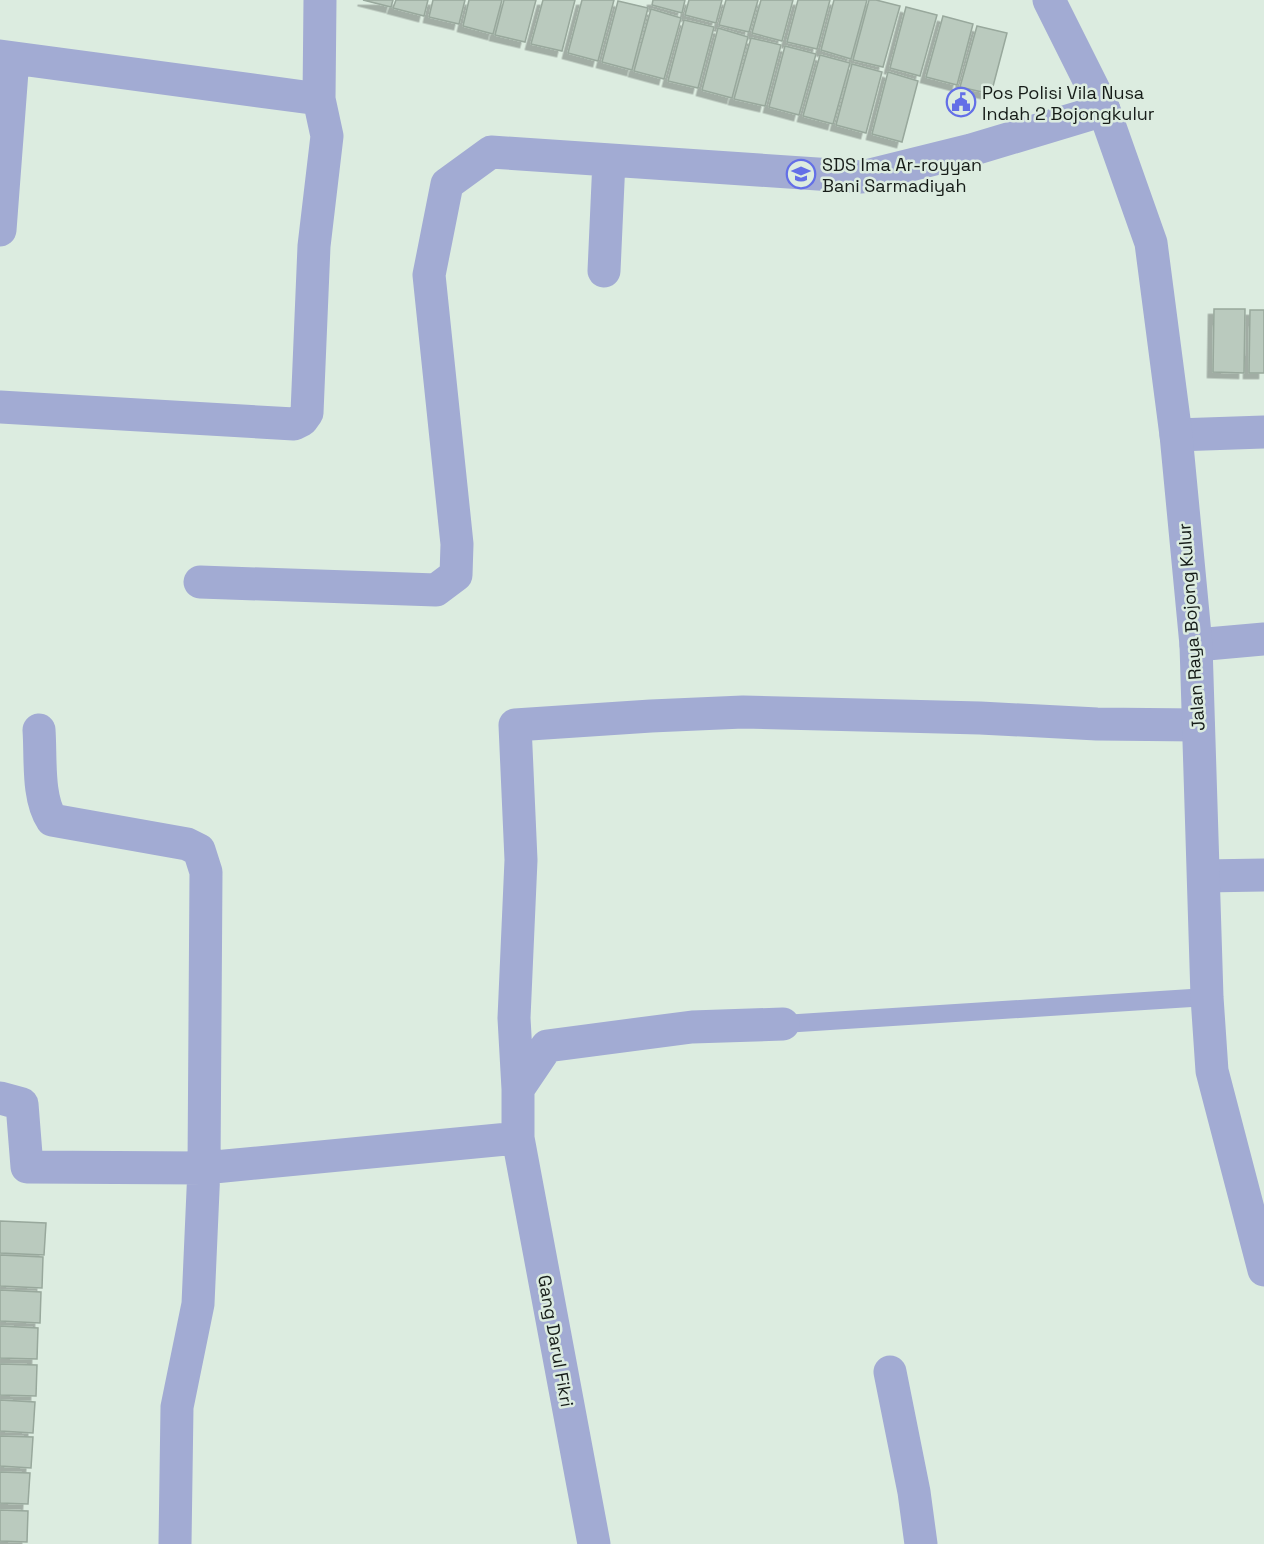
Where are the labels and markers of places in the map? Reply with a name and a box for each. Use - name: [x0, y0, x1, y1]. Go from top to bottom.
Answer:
- place label: Pos Polisi Vila Nusa Indah 2 Bojongkulur: [982, 81, 1155, 125]
- public building icon: Pos Polisi Vila Nusa Indah 2 Bojongkulur: [945, 86, 977, 118]
- place label: SDS Ima Ar-royyan Bani Sarmadiyah: [822, 153, 982, 197]
- school or university icon: SDS Ima Ar-royyan Bani Sarmadiyah: [785, 158, 817, 190]

